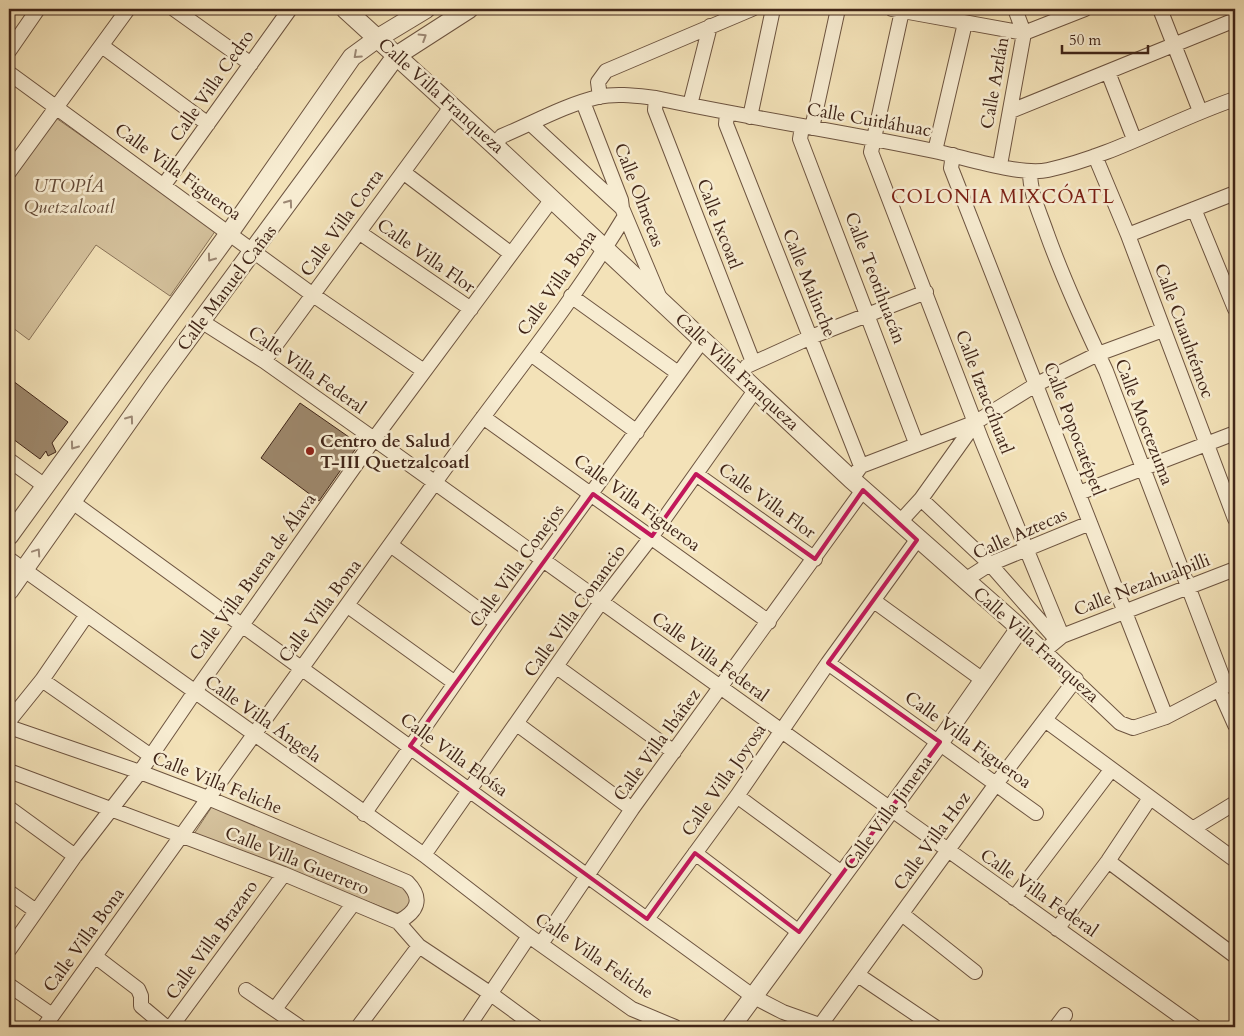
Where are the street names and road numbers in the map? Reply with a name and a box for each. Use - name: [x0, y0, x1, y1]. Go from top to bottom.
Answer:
- street label: Calle Villa Cedro: [164, 25, 260, 147]
- street label: Calle Villa Franqueza: [372, 32, 510, 160]
- street label: Calle Aztlán: [975, 34, 1016, 131]
- street label: Calle Cuitláhuac: [805, 97, 933, 143]
- street label: Calle Villa Figueroa: [109, 117, 247, 227]
- street label: Calle Olmecas: [608, 140, 670, 250]
- street label: Calle Villa Corta: [294, 164, 390, 282]
- street label: Calle Ixcoatl: [690, 175, 748, 273]
- street label: Calle Teotihuacán: [838, 208, 912, 348]
- street label: Calle Villa Flor: [372, 213, 481, 299]
- street label: Calle Manuel Cañas: [171, 220, 283, 356]
- street label: Calle Villa Bona: [511, 225, 603, 341]
- street label: Calle Malinche: [776, 225, 842, 341]
- street label: Calle Cuauhtémoc: [1148, 260, 1220, 402]
- street label: Calle Villa Franqueza: [669, 308, 805, 437]
- street label: Calle Villa Federal: [243, 320, 371, 420]
- street label: Calle Iztaccíhuatl: [949, 327, 1019, 458]
- street label: Calle Moctezuma: [1108, 355, 1180, 489]
- street label: Calle Popocatépetl: [1037, 359, 1111, 500]
- street label: Calle Villa Figueroa: [568, 448, 706, 558]
- street label: Calle Villa Flor: [713, 457, 821, 545]
- street label: Calle Villa Buena de Álava: [184, 488, 322, 666]
- street label: Calle Villa Conejos: [464, 499, 570, 633]
- street label: Calle Aztecas: [969, 502, 1071, 566]
- street label: Calle Villa Conancio: [518, 539, 632, 682]
- street label: Calle Nezahualpilli: [1070, 548, 1214, 622]
- street label: Calle Villa Bona: [273, 554, 367, 668]
- street label: Calle Villa Franqueza: [967, 581, 1105, 709]
- street label: Calle Villa Federal: [646, 606, 774, 708]
- street label: Calle Villa Ángela: [200, 669, 327, 769]
- street label: Calle Villa Ibáñez: [608, 684, 706, 806]
- street label: Calle Villa Figueroa: [899, 685, 1037, 795]
- street label: Calle Villa Eloísa: [395, 707, 513, 803]
- street label: Calle Villa Joyosa: [676, 718, 772, 841]
- street label: Calle Villa Feliche: [148, 746, 286, 820]
- street label: Calle Villa Jimena: [838, 750, 938, 875]
- street label: Calle Villa Hoz: [888, 786, 976, 896]
- street label: Calle Villa Guerrero: [221, 821, 373, 901]
- street label: Calle Villa Federal: [975, 843, 1103, 943]
- street label: Calle Villa Brazaro: [160, 875, 264, 1005]
- street label: Calle Villa Bona: [38, 882, 131, 997]
- street label: Calle Villa Feliche: [530, 907, 658, 1005]

